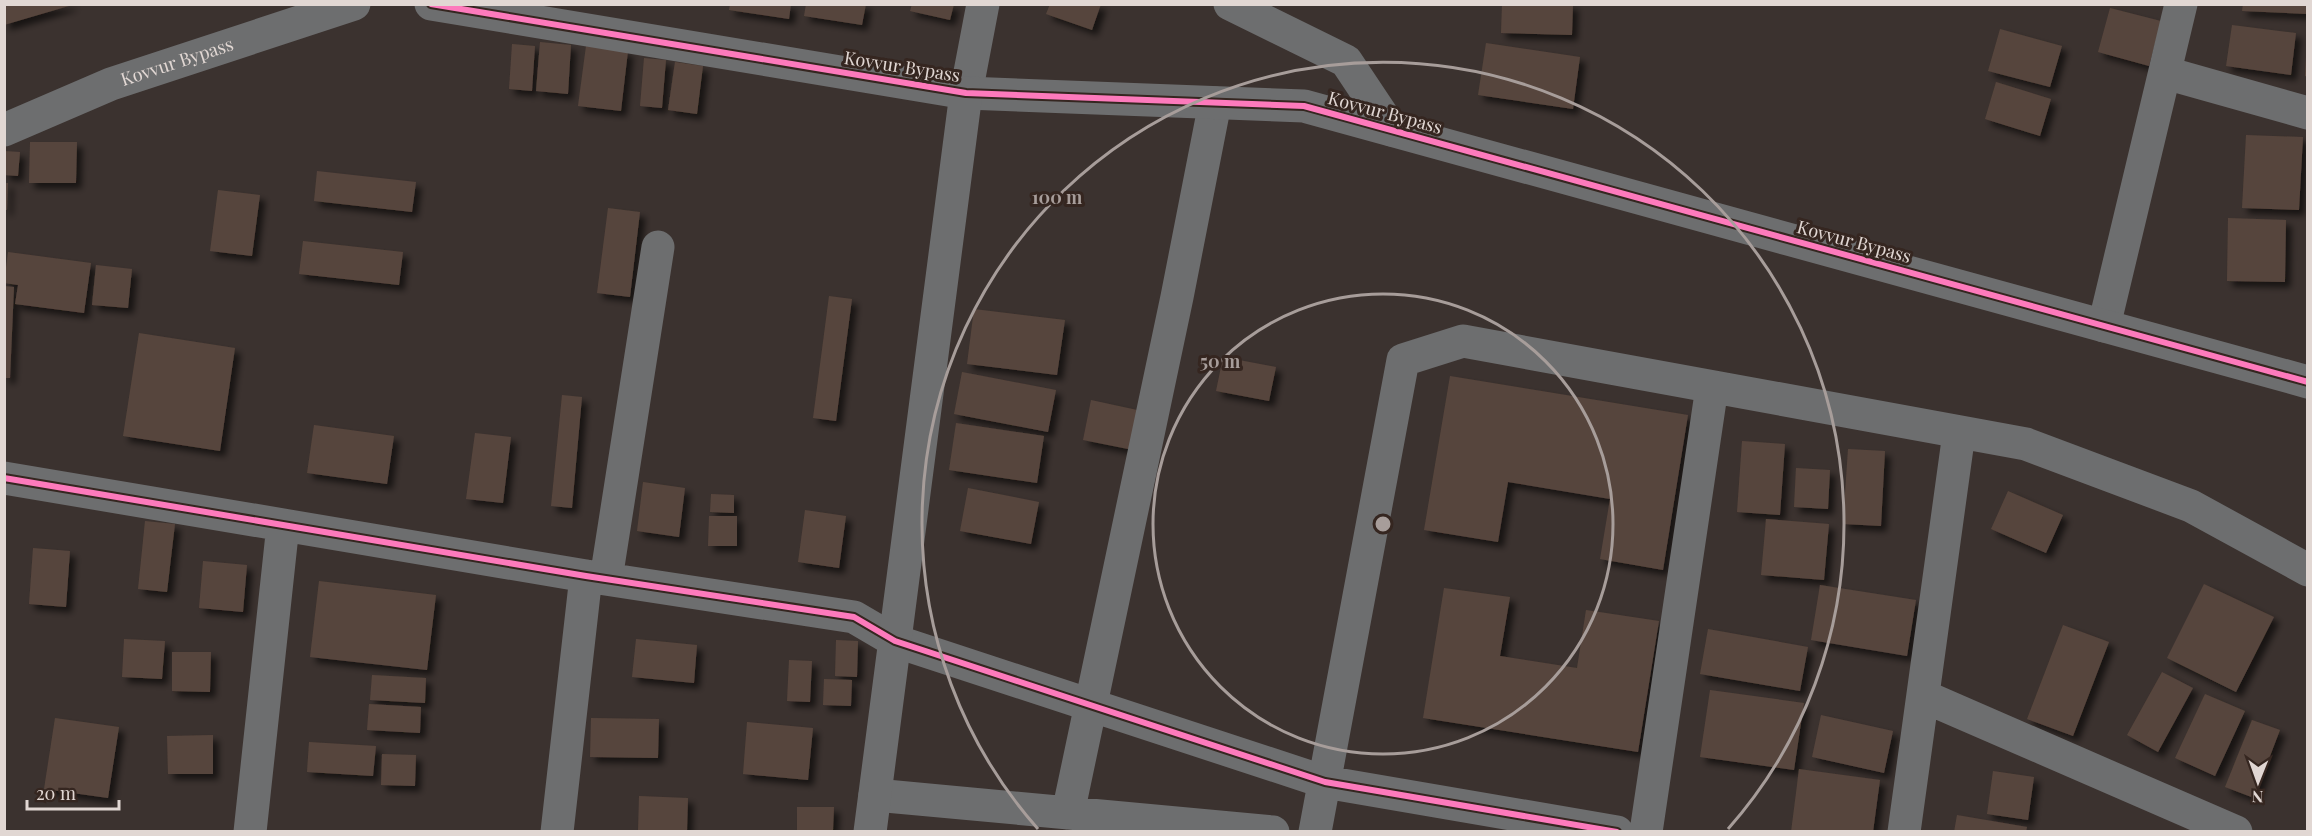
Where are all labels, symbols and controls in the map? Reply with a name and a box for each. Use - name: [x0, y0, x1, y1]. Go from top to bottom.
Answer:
- street label: Kovvur Bypass: [117, 32, 236, 91]
- street label: Kovvur Bypass: [842, 45, 962, 87]
- street label: Kovvur Bypass: [1326, 85, 1445, 139]
- text: 100 m: [1032, 185, 1083, 209]
- street label: Kovvur Bypass: [1795, 214, 1914, 268]
- text: 50 m: [1200, 349, 1241, 373]
- centre of rings: [1373, 514, 1393, 534]
- north arrow: [2228, 752, 2288, 812]
- scale bar: [27, 773, 118, 811]
- text: 20 m: [36, 781, 76, 805]
- text: N: [2251, 787, 2264, 808]

